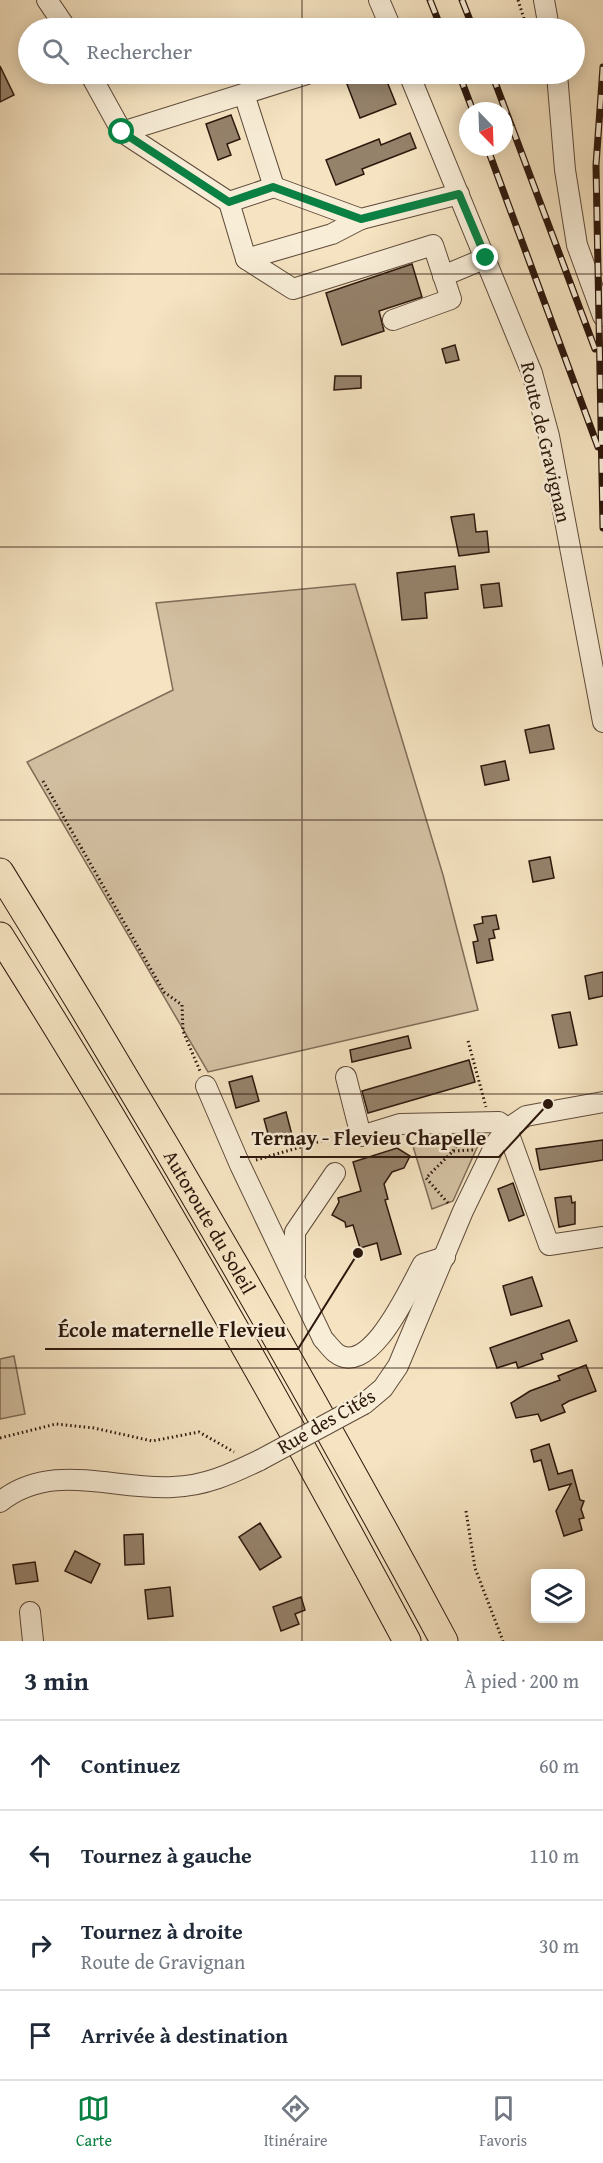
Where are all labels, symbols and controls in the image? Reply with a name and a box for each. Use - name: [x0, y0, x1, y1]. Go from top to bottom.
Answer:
- search box: [18, 18, 585, 84]
- icon: search: [39, 35, 72, 68]
- text: Rechercher: [87, 35, 192, 67]
- north arrow: [459, 102, 513, 156]
- route start: [108, 118, 134, 144]
- route end: [472, 244, 498, 270]
- street label: Route de Gravignan: [514, 359, 579, 525]
- callout: Ternay - Flevieu Chapelle: [240, 1118, 499, 1157]
- text: Ternay - Flevieu Chapelle: [252, 1122, 486, 1153]
- street label: Autoroute du Soleil: [157, 1144, 264, 1299]
- callout: École maternelle Flevieu: [45, 1310, 298, 1349]
- text: École maternelle Flevieu: [58, 1314, 286, 1345]
- street label: Rue des Cités: [271, 1381, 380, 1460]
- map controls: [531, 1569, 585, 1623]
- button: layers: [531, 1569, 585, 1623]
- text: 3 min: [24, 1661, 89, 1700]
- text: À pied · 200 m: [464, 1666, 579, 1695]
- icon: ahead: [24, 1749, 57, 1782]
- text: Continuez: [81, 1749, 180, 1781]
- text: 60 m: [539, 1751, 579, 1780]
- icon: left: [24, 1839, 57, 1872]
- text: Tournez à gauche: [81, 1839, 252, 1871]
- text: 110 m: [529, 1841, 579, 1870]
- text: Tournez à droite: [81, 1915, 243, 1947]
- icon: right: [24, 1929, 57, 1962]
- text: 30 m: [539, 1931, 579, 1960]
- text: Route de Gravignan: [81, 1947, 245, 1976]
- icon: arrive: [24, 2019, 57, 2052]
- text: Arrivée à destination: [81, 2019, 288, 2051]
- tab: Carte: [76, 2092, 112, 2152]
- tab: Itinéraire: [264, 2092, 328, 2152]
- tab: Favoris: [479, 2092, 527, 2152]

